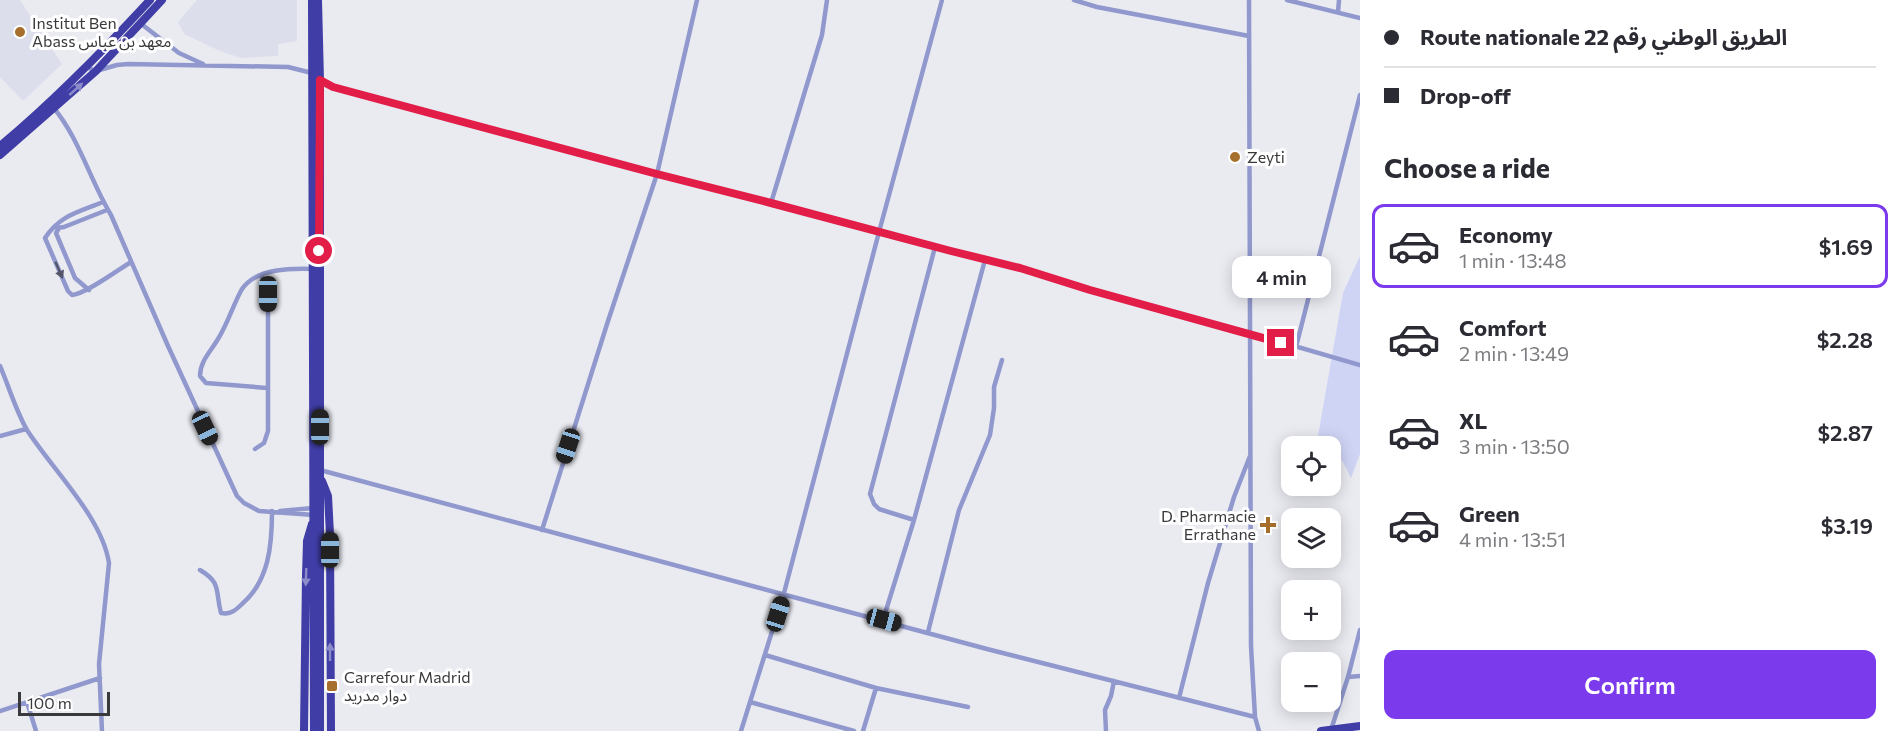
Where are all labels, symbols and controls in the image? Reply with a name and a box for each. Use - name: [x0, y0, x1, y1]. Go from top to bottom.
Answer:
- place label: Institut Ben Abass معهد بن عباس: [32, 13, 172, 51]
- text: Route nationale 22 الطريق الوطني رقم: [1420, 23, 1787, 50]
- marker: Institut Ben Abass معهد بن عباس: [13, 25, 27, 39]
- text: Drop-off: [1420, 82, 1511, 109]
- one-way arrow: [68, 83, 83, 96]
- place label: Zeyti: [1247, 147, 1285, 166]
- marker: Zeyti: [1228, 150, 1242, 164]
- text: Choose a ride: [1384, 151, 1550, 184]
- icon: car: [1387, 219, 1441, 273]
- text: Economy: [1459, 221, 1553, 248]
- text: $1.69: [1819, 233, 1873, 260]
- route start: [305, 237, 332, 264]
- text: 1 min · 13:48: [1459, 248, 1567, 272]
- callout: 4 min: [1232, 256, 1330, 298]
- one-way arrow: [55, 261, 64, 279]
- text: 4 min: [1256, 265, 1307, 289]
- car: [259, 276, 277, 312]
- icon: car: [1387, 312, 1441, 366]
- text: Comfort: [1459, 314, 1547, 341]
- text: $2.28: [1817, 326, 1873, 353]
- route end: [1267, 329, 1294, 356]
- text: 2 min · 13:49: [1459, 341, 1569, 365]
- icon: car: [1387, 405, 1441, 459]
- text: XL: [1459, 407, 1487, 434]
- car: [189, 408, 221, 448]
- car: [311, 409, 329, 445]
- text: $2.87: [1817, 419, 1873, 446]
- car: [554, 426, 582, 466]
- text: 3 min · 13:50: [1459, 434, 1570, 458]
- map controls: [1281, 436, 1341, 712]
- button: locate: [1281, 436, 1341, 496]
- icon: car: [1387, 498, 1441, 552]
- text: Green: [1459, 500, 1520, 527]
- place label: D. Pharmacie Errathane: [1161, 506, 1256, 543]
- button: layers: [1281, 508, 1341, 568]
- text: $3.19: [1821, 512, 1873, 539]
- marker: D. Pharmacie Errathane: [1261, 518, 1275, 532]
- text: 4 min · 13:51: [1459, 527, 1566, 551]
- car: [321, 532, 339, 568]
- one-way arrow: [301, 568, 311, 587]
- button: +: [1281, 580, 1341, 640]
- car: [764, 594, 792, 634]
- car: [864, 607, 904, 633]
- one-way arrow: [325, 642, 335, 661]
- button: Confirm: [1384, 650, 1876, 719]
- button: −: [1281, 652, 1341, 712]
- place label: Carrefour Madrid دوار مدريد: [344, 667, 471, 705]
- marker: Carrefour Madrid دوار مدريد: [325, 679, 339, 693]
- scale bar: [18, 689, 110, 716]
- text: 100 m: [27, 693, 72, 712]

